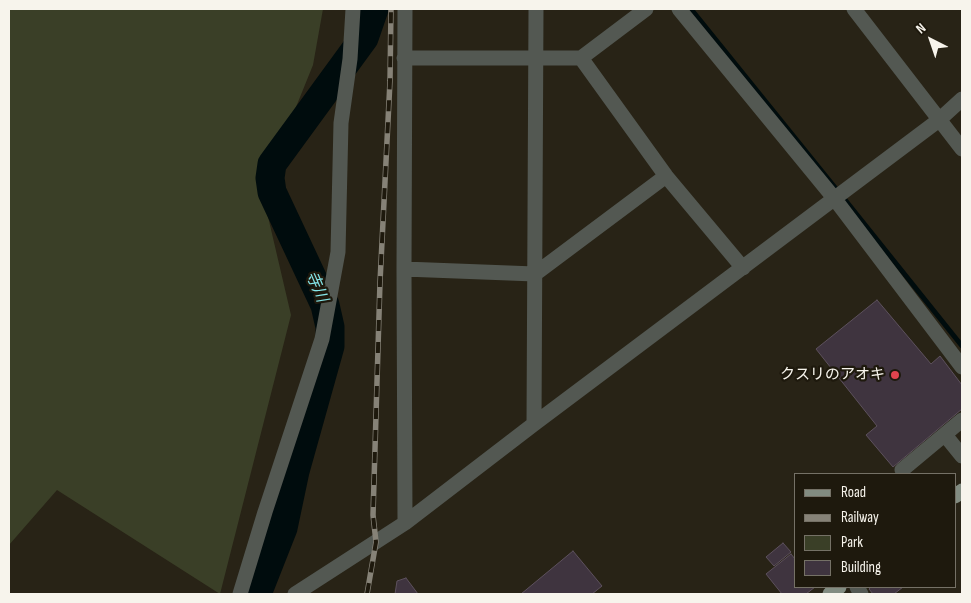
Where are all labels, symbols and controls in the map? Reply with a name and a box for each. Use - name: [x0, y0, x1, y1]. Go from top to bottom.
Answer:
- north arrow: [906, 15, 956, 65]
- text: N: [912, 19, 929, 37]
- water label: 寺川: [301, 269, 331, 305]
- place label: クスリのアオキ: [780, 366, 885, 384]
- marker: クスリのアオキ: [889, 369, 901, 381]
- legend: [794, 473, 956, 588]
- text: Road: [841, 483, 866, 502]
- text: Railway: [841, 508, 879, 527]
- text: Park: [841, 533, 863, 552]
- text: Building: [841, 558, 881, 577]

